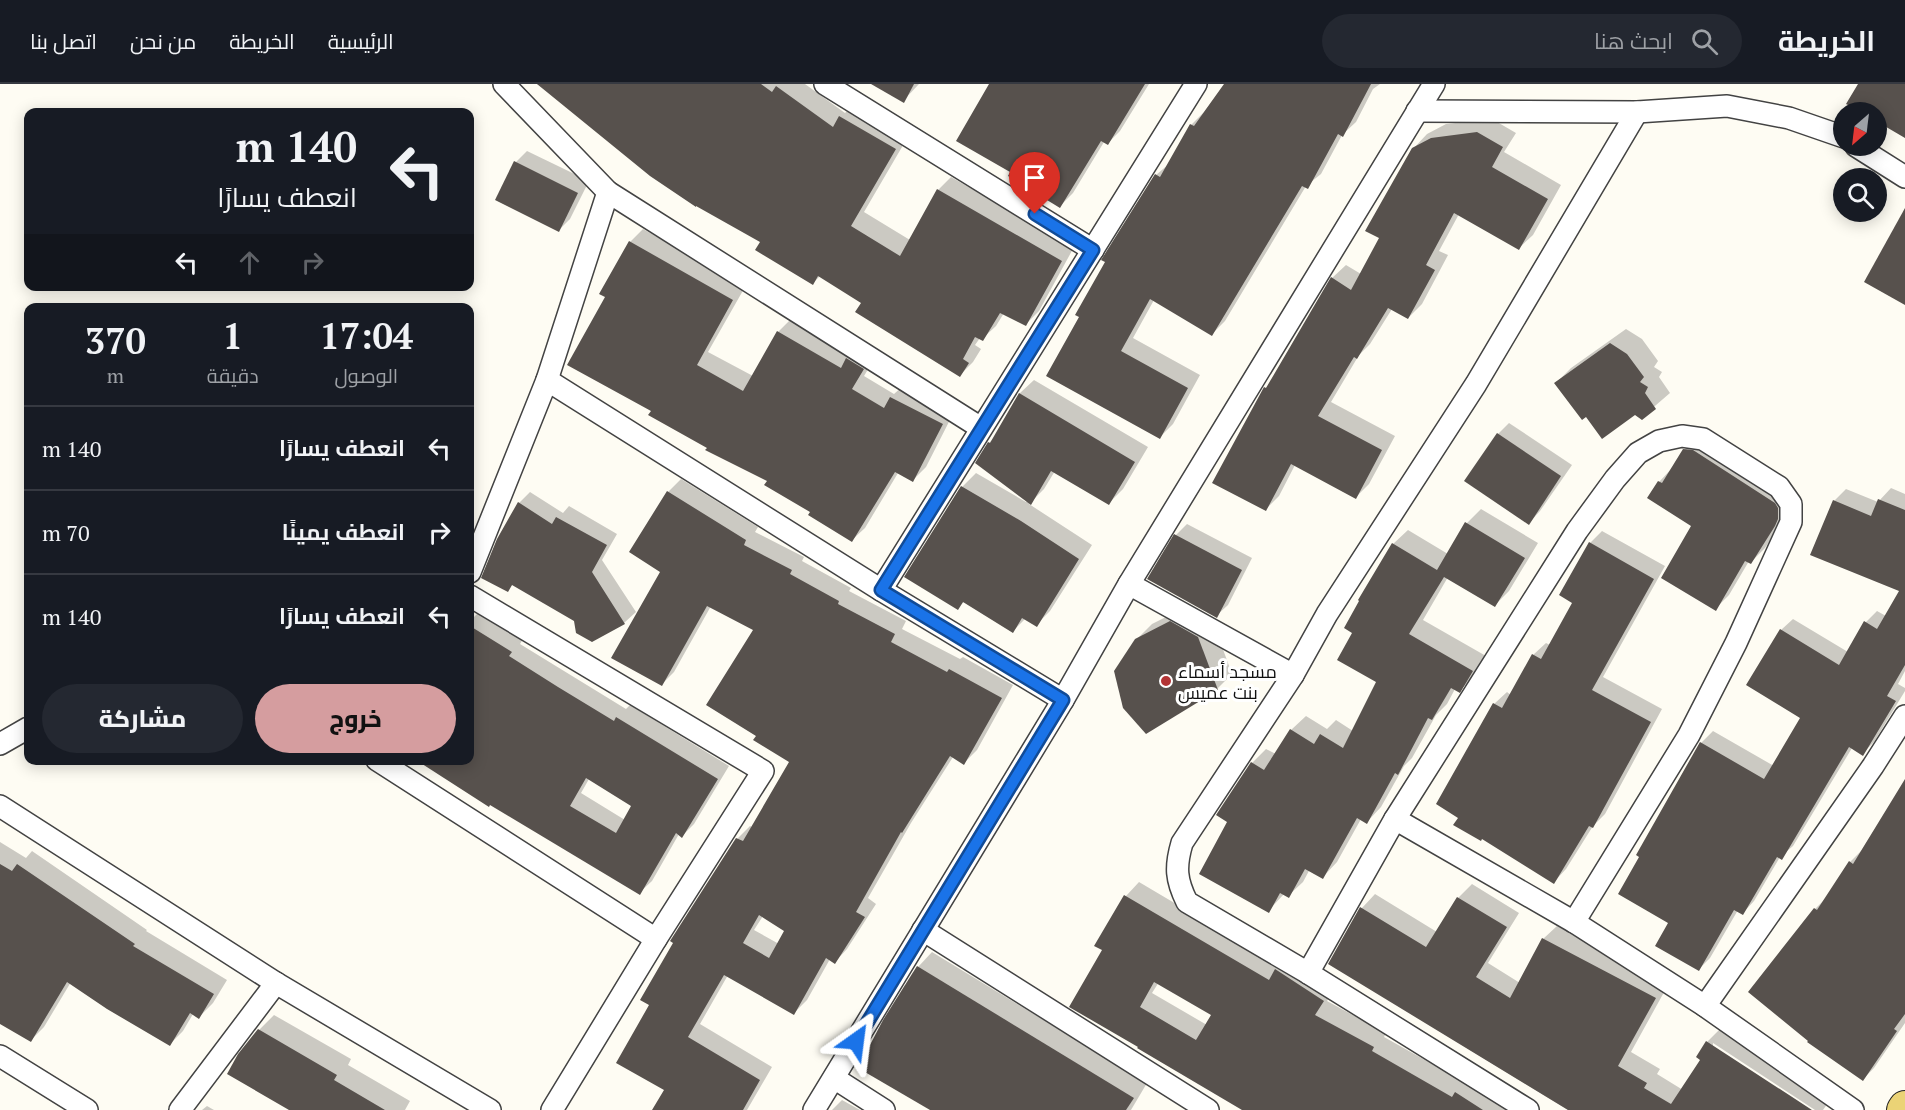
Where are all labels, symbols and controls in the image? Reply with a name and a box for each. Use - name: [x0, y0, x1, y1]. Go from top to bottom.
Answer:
- search box: [1322, 14, 1742, 68]
- text: الخريطة: [1778, 22, 1875, 59]
- icon: search: [1688, 25, 1721, 58]
- text: ابحث هنا: [1594, 26, 1673, 55]
- text: اتصل بنا: [30, 27, 97, 55]
- text: من نحن: [130, 27, 196, 55]
- text: الخريطة: [229, 27, 295, 55]
- text: الرئيسية: [328, 27, 394, 55]
- north arrow: [1833, 102, 1887, 156]
- map controls: [1833, 102, 1887, 222]
- text: 140 m: [236, 118, 357, 174]
- icon: left: [378, 132, 456, 210]
- pin: [1009, 152, 1060, 214]
- icon: arrive: [1018, 161, 1051, 194]
- button: search: [1833, 168, 1887, 222]
- text: انعطف يسارًا: [217, 179, 357, 215]
- icon: left: [170, 246, 203, 279]
- icon: ahead: [233, 246, 266, 279]
- icon: right: [296, 246, 329, 279]
- text: 1: [223, 312, 243, 359]
- text: 17:04: [319, 312, 413, 359]
- text: 370: [85, 317, 146, 364]
- text: m: [107, 362, 124, 389]
- text: دقيقة: [207, 362, 259, 389]
- text: الوصول: [334, 362, 398, 389]
- icon: left: [423, 432, 456, 465]
- text: انعطف يسارًا: [279, 433, 405, 462]
- text: 140 m: [42, 434, 102, 463]
- icon: right: [423, 516, 456, 549]
- text: انعطف يمينًا: [282, 517, 405, 546]
- text: 70 m: [42, 518, 90, 547]
- icon: left: [423, 600, 456, 633]
- text: انعطف يسارًا: [279, 601, 405, 630]
- text: 140 m: [42, 602, 102, 631]
- place label: مسجد أسماء بنت عميس: [1178, 659, 1277, 704]
- marker: مسجد أسماء بنت عميس: [1159, 674, 1173, 688]
- button: مشاركة: [42, 684, 243, 753]
- button: خروج: [255, 684, 456, 753]
- position arrow: [824, 1009, 888, 1073]

